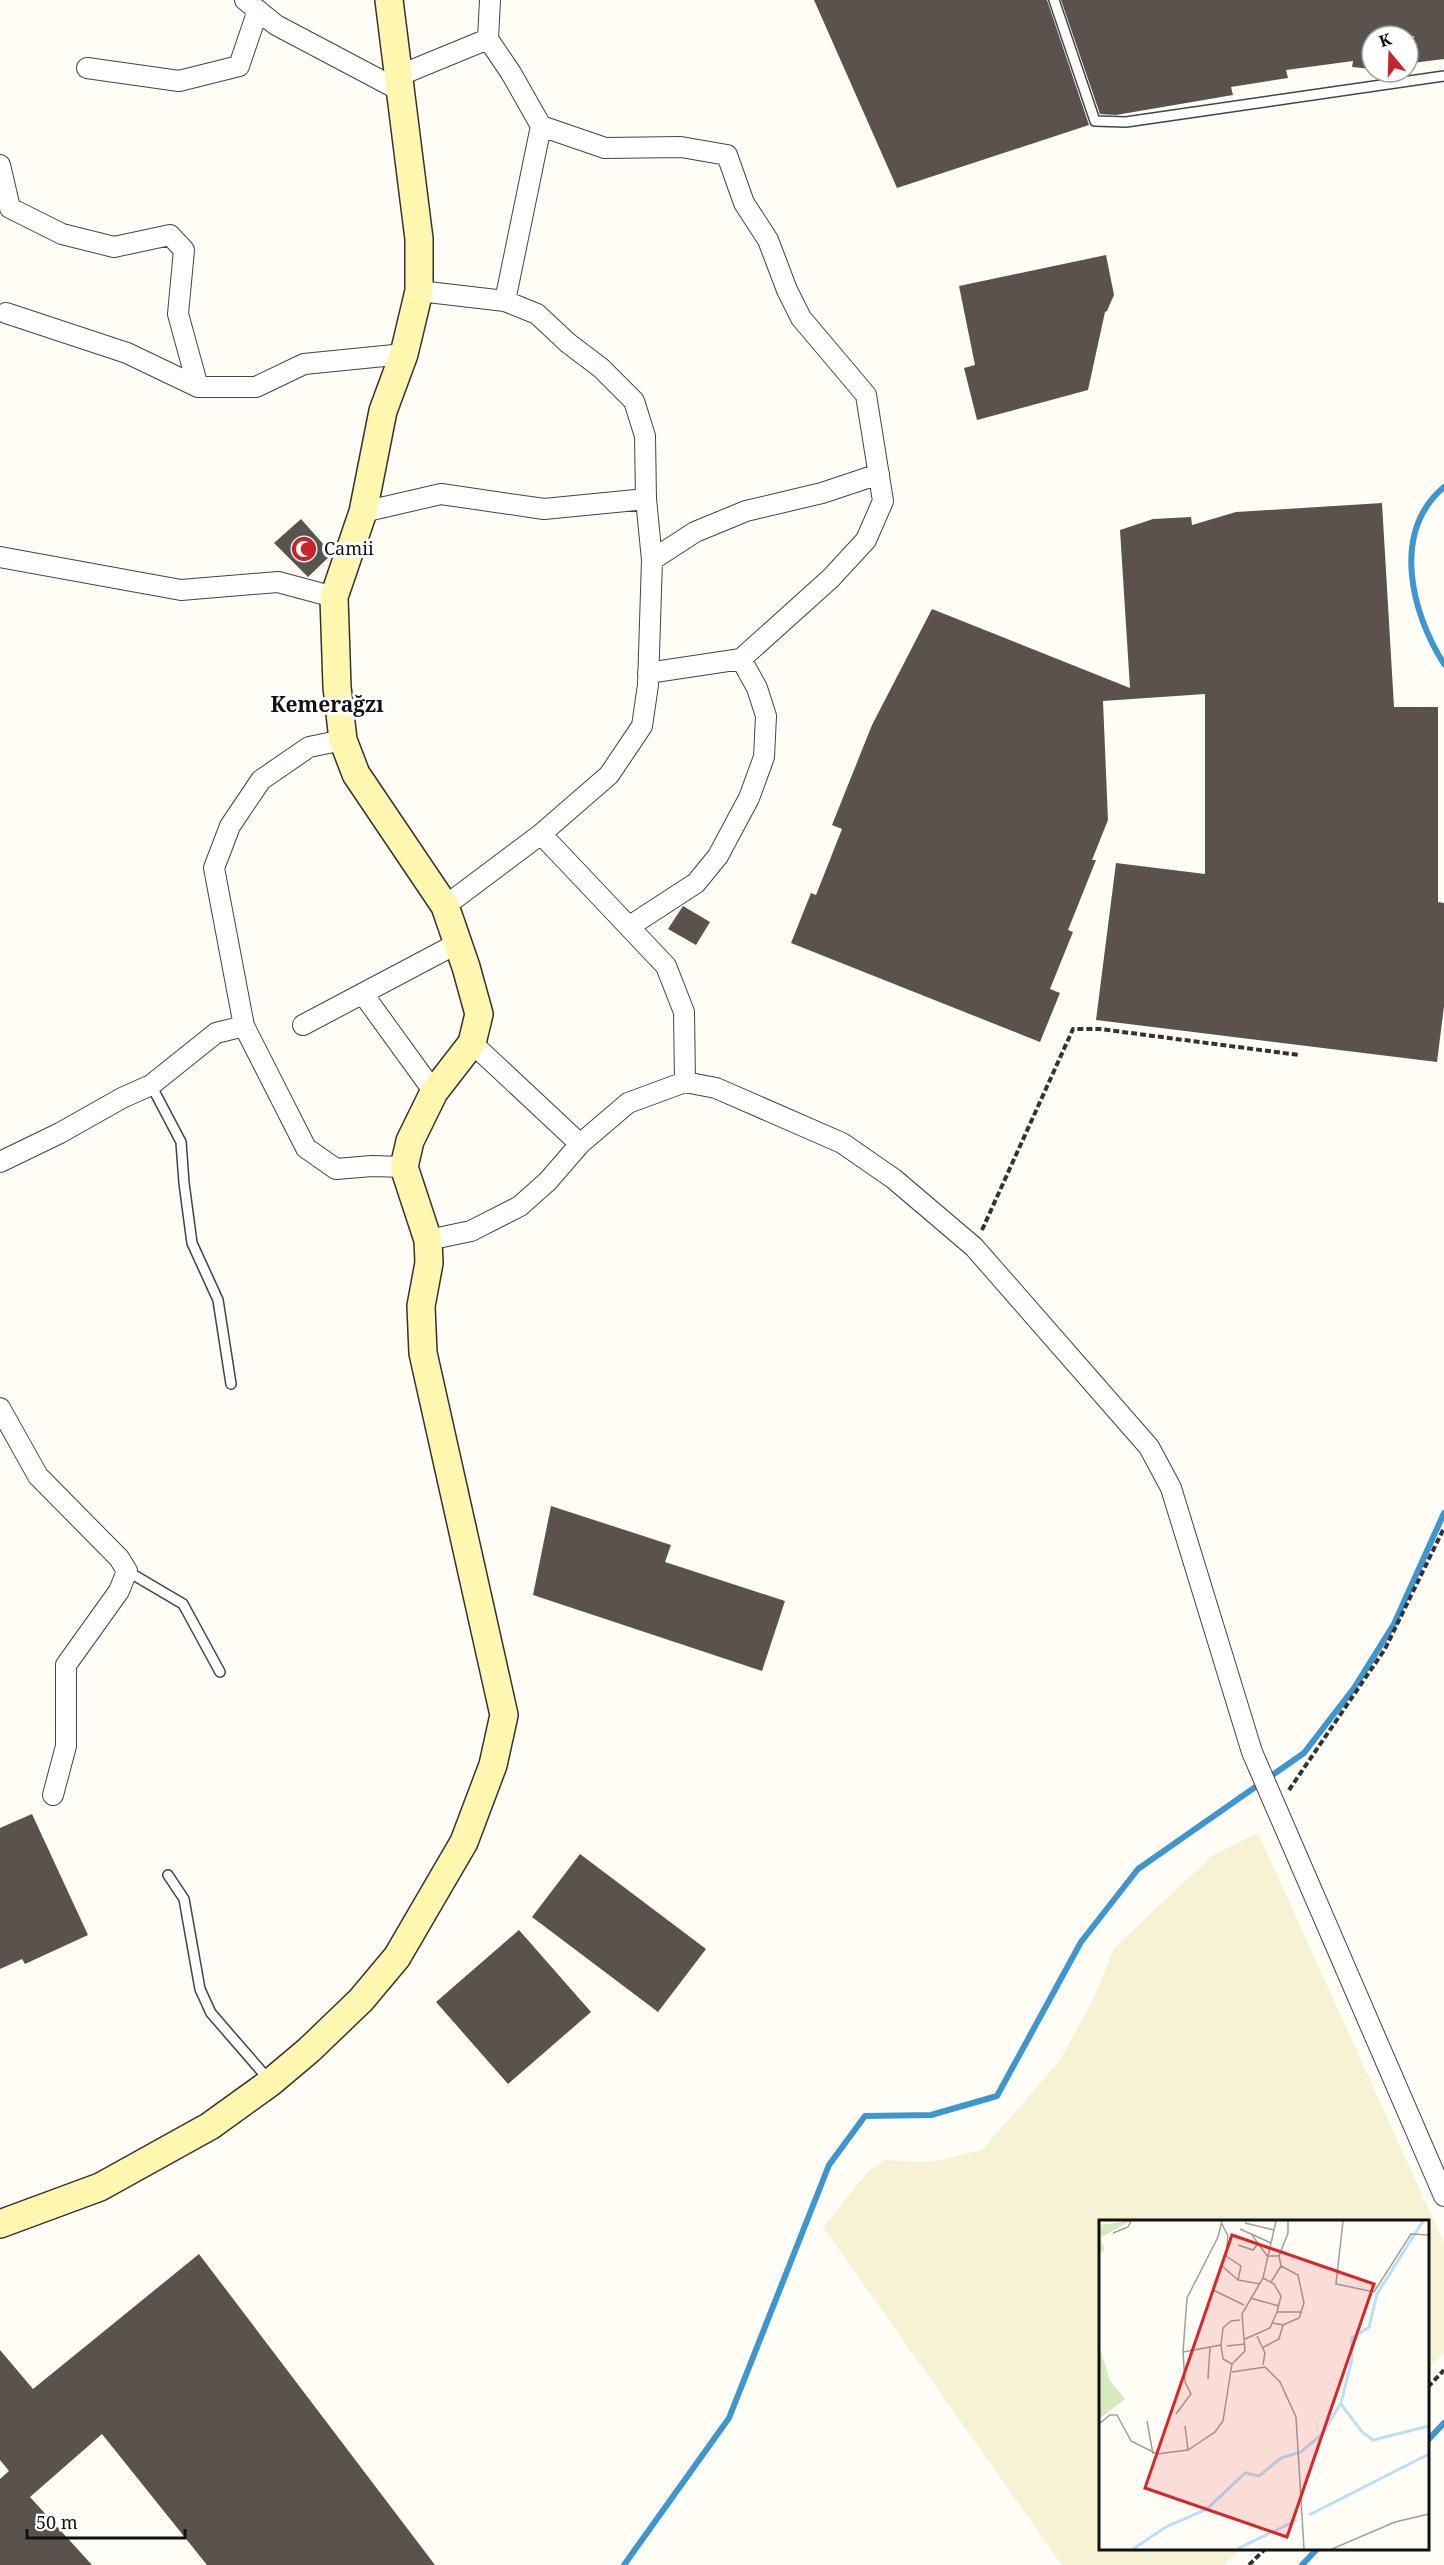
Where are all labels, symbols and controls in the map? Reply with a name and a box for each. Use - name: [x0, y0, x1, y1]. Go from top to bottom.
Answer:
- north arrow: [1360, 24, 1420, 84]
- text: K: [1376, 27, 1394, 52]
- mosque icon: Camii: [289, 534, 319, 564]
- place label: Camii: [324, 536, 374, 560]
- district label: Kemerağzı: [270, 690, 384, 718]
- inset map: [1099, 2220, 1429, 2550]
- scale bar: [27, 2502, 184, 2540]
- text: 50 m: [36, 2510, 78, 2534]

